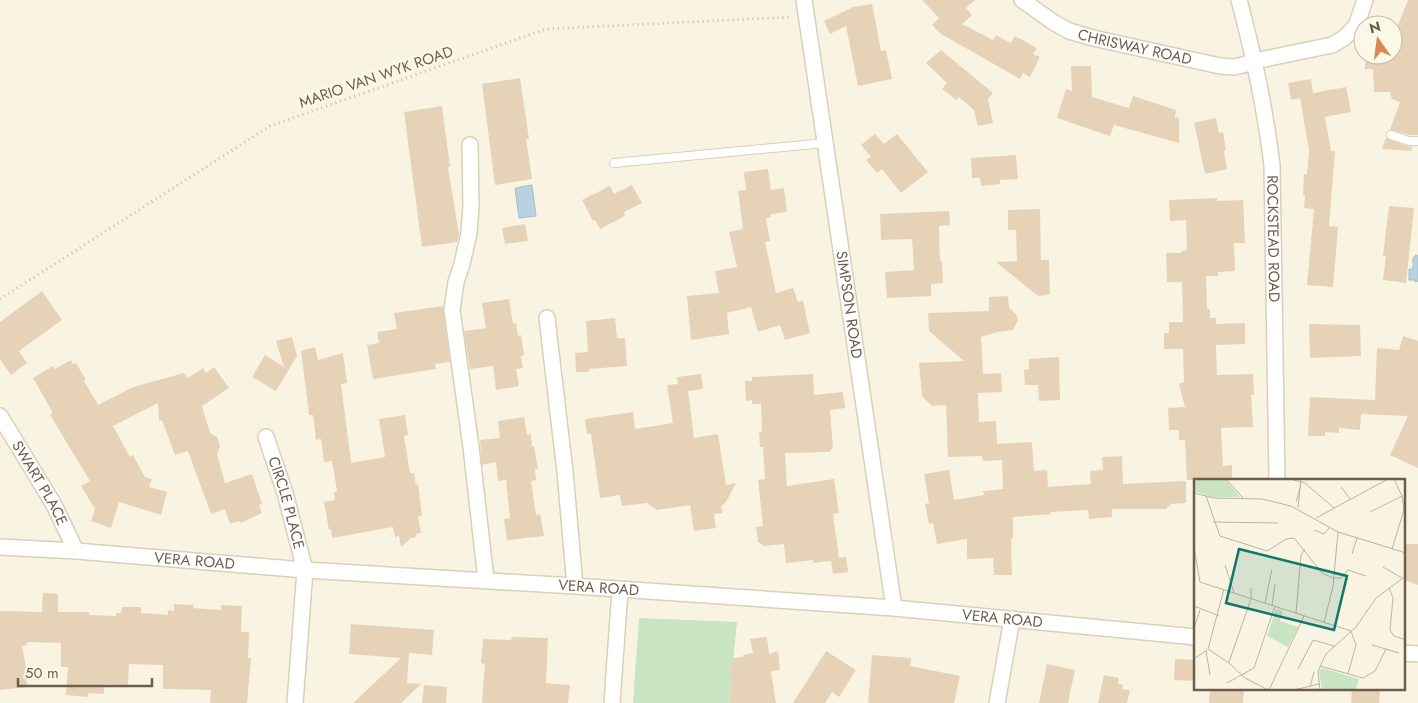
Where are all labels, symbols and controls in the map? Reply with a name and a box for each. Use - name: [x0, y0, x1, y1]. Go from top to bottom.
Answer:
- north arrow: [1353, 15, 1403, 65]
- text: N: [1367, 16, 1383, 38]
- street label: CHRISWAY ROAD: [1075, 23, 1194, 70]
- street label: MARIO VAN WYK ROAD: [296, 40, 456, 114]
- street label: ROCKSTEAD ROAD: [1261, 175, 1285, 302]
- street label: SIMPSON ROAD: [830, 249, 868, 360]
- street label: SWART PLACE: [6, 436, 73, 529]
- street label: CIRCLE PLACE: [262, 454, 310, 552]
- inset map: [1194, 479, 1406, 690]
- street label: VERA ROAD: [153, 547, 236, 575]
- street label: VERA ROAD: [558, 574, 640, 601]
- street label: VERA ROAD: [961, 604, 1044, 633]
- scale bar: [18, 656, 151, 688]
- text: 50 m: [25, 662, 59, 684]

